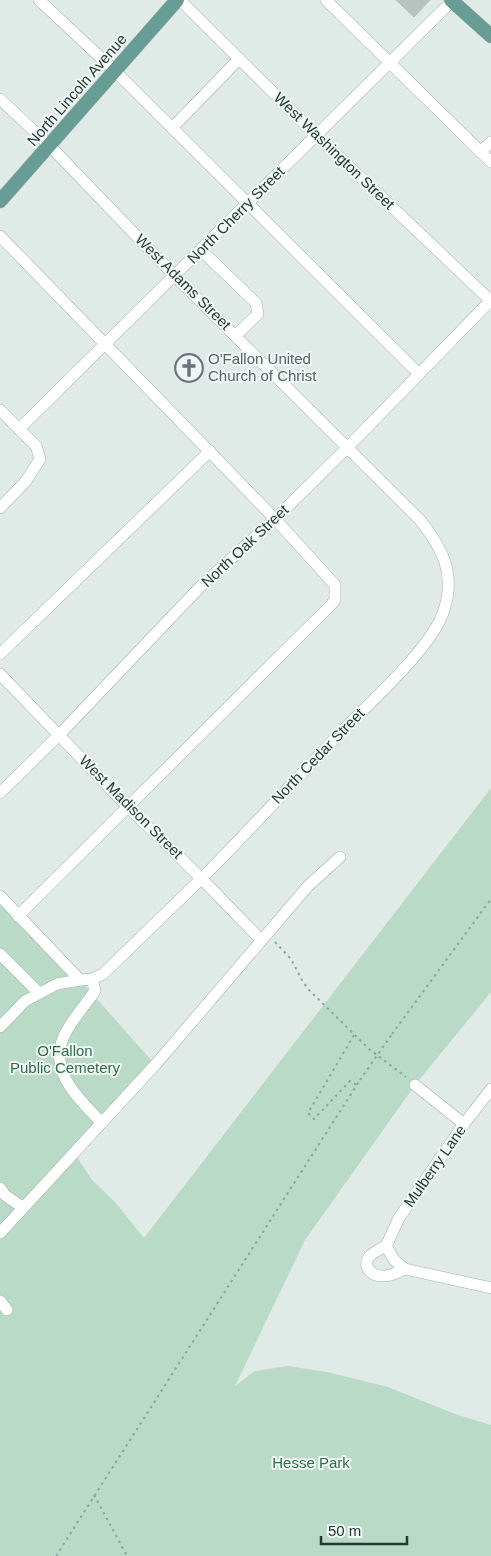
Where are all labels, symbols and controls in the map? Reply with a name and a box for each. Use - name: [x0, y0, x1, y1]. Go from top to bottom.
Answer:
- street label: North Lincoln Avenue: [24, 30, 130, 149]
- street label: West Washington Street: [271, 89, 399, 213]
- street label: North Cherry Street: [184, 162, 288, 267]
- street label: West Adams Street: [132, 230, 235, 334]
- place label: O'Fallon United Church of Christ: [208, 350, 317, 384]
- church icon: O'Fallon United Church of Christ: [174, 353, 204, 383]
- street label: North Oak Street: [198, 500, 292, 590]
- street label: North Cedar Street: [268, 704, 368, 807]
- street label: West Madison Street: [76, 752, 187, 862]
- park label: O'Fallon Public Cemetery: [10, 1042, 121, 1076]
- street label: Mulberry Lane: [400, 1122, 469, 1210]
- park label: Hesse Park: [272, 1454, 350, 1471]
- scale bar: [321, 1514, 407, 1546]
- text: 50 m: [328, 1522, 361, 1539]

